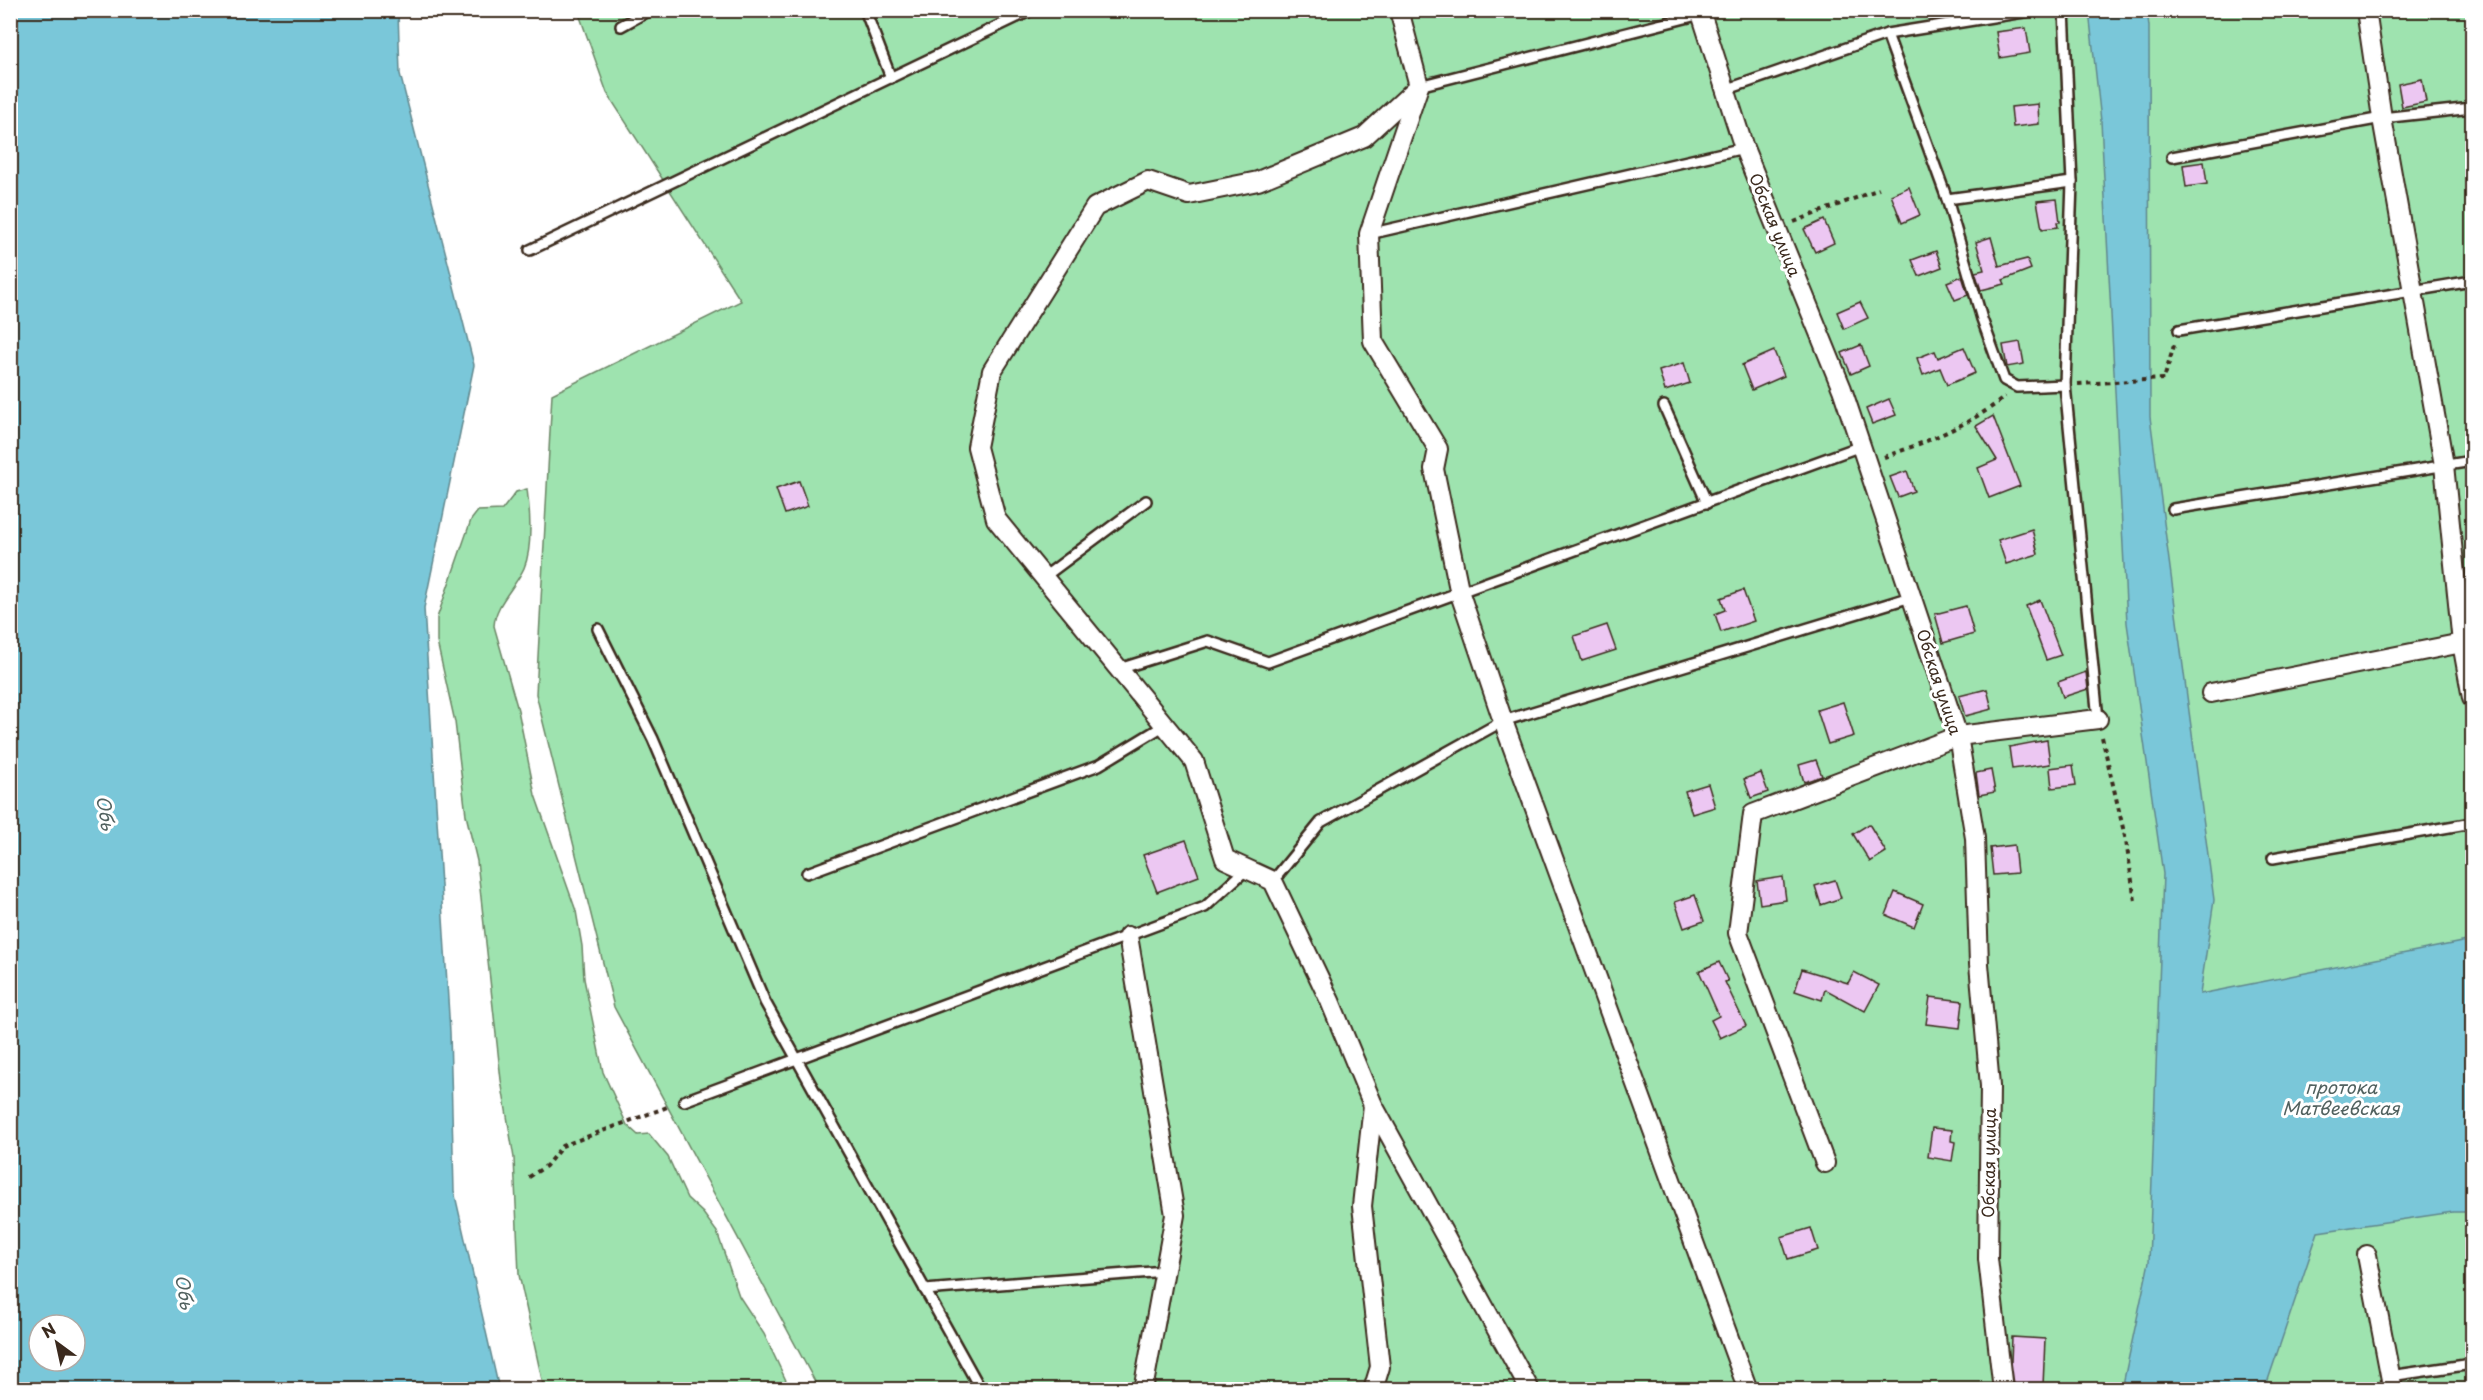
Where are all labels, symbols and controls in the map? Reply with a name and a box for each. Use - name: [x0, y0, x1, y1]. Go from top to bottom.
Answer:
- street label: Обская улица: [1744, 169, 1808, 280]
- street label: Обская улица: [1912, 626, 1968, 738]
- water label: Обь: [90, 794, 123, 833]
- water label: протока Матвеевская: [2282, 1073, 2401, 1121]
- street label: Обская улица: [1975, 1108, 2001, 1218]
- water label: Обь: [169, 1273, 202, 1312]
- north arrow: [27, 1313, 87, 1373]
- text: N: [36, 1316, 60, 1343]

